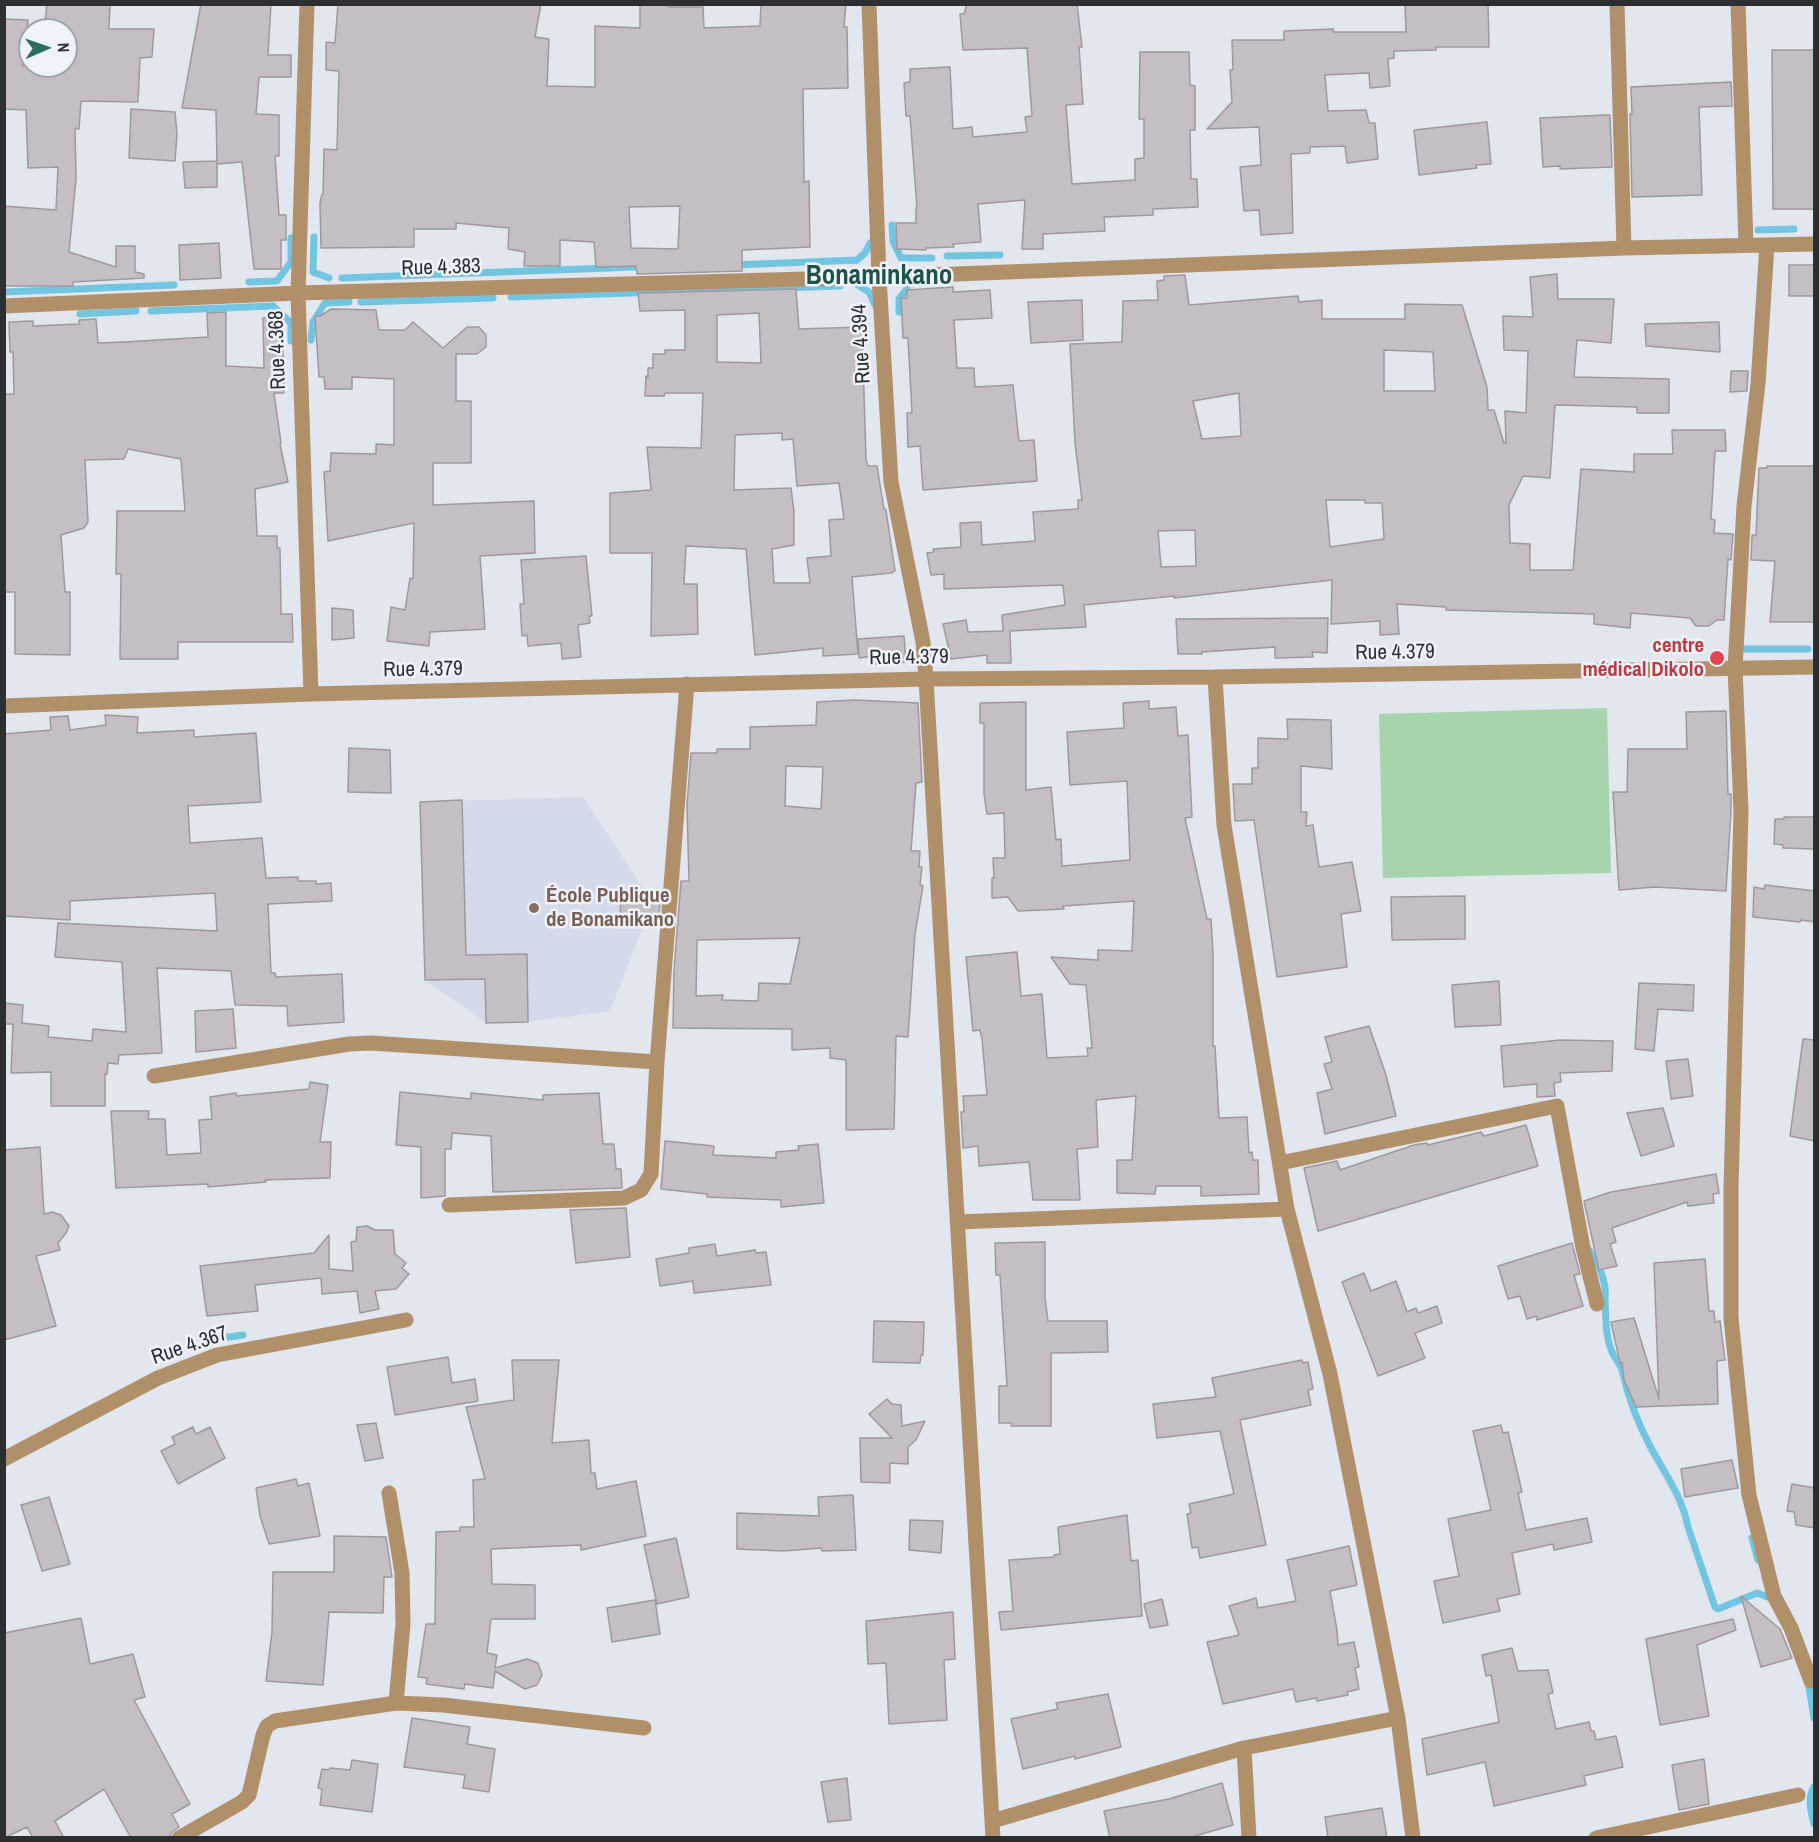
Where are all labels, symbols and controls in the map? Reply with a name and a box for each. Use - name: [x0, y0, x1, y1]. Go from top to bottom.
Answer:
- north arrow: [18, 18, 78, 78]
- text: N: [53, 42, 75, 53]
- street label: Rue 4.383: [401, 254, 481, 282]
- district label: Bonaminkano: [806, 261, 952, 293]
- street label: Rue 4.394: [847, 304, 877, 384]
- street label: Rue 4.368: [264, 310, 292, 390]
- place label: centre médical Dikolo: [1582, 633, 1704, 683]
- street label: Rue 4.379: [1355, 640, 1435, 666]
- street label: Rue 4.379: [869, 645, 949, 671]
- marker: centre médical Dikolo: [1708, 649, 1726, 667]
- street label: Rue 4.379: [383, 657, 463, 683]
- place label: École Publique de Bonamikano: [546, 883, 674, 933]
- marker: École Publique de Bonamikano: [527, 901, 541, 915]
- street label: Rue 4.367: [148, 1321, 232, 1371]

